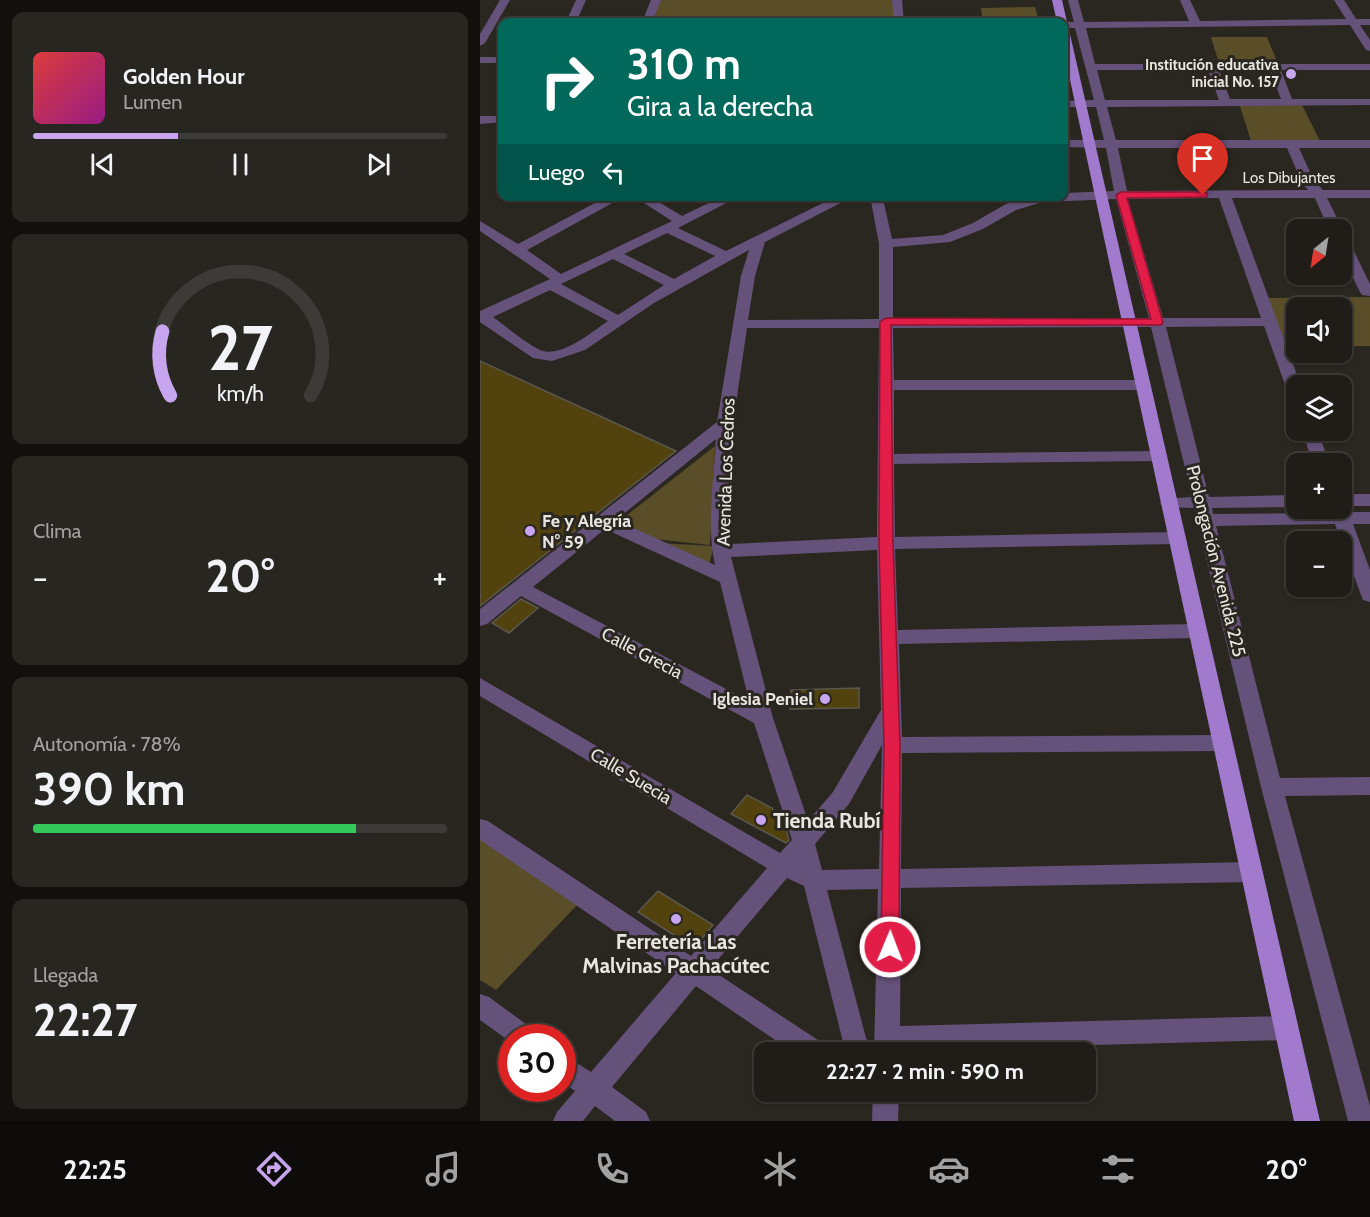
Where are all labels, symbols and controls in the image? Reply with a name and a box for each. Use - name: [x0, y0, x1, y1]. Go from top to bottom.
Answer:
- text: 310 m: [627, 38, 741, 90]
- icon: right: [528, 42, 606, 120]
- place label: Institución educativa inicial No. 157: [1145, 56, 1280, 91]
- text: Golden Hour: [123, 63, 244, 90]
- marker: Institución educativa inicial No. 157: [1284, 67, 1298, 81]
- text: Lumen: [123, 90, 182, 114]
- text: Gira a la derecha: [627, 90, 813, 123]
- pin: [1177, 133, 1228, 195]
- icon: arrive: [1186, 142, 1219, 175]
- icon: previous: [86, 148, 119, 181]
- icon: pause: [224, 148, 257, 181]
- icon: next: [362, 148, 395, 181]
- icon: left: [597, 156, 630, 189]
- text: Luego: [528, 159, 585, 186]
- street label: Los Dibujantes: [1243, 169, 1335, 187]
- north arrow: [1286, 219, 1352, 285]
- map controls: [1286, 219, 1352, 597]
- button: sound: [1286, 297, 1352, 363]
- text: 27: [208, 310, 273, 386]
- button: layers: [1286, 375, 1352, 441]
- text: km/h: [217, 380, 263, 406]
- street label: Avenida Los Cedros: [712, 398, 740, 546]
- button: +: [1286, 453, 1352, 519]
- street label: Prolongación Avenida 225: [1182, 463, 1250, 659]
- place label: Fe y Alegría N° 59: [542, 510, 631, 553]
- text: Clima: [33, 519, 81, 543]
- marker: Fe y Alegría N° 59: [523, 524, 537, 538]
- button: −: [1286, 531, 1352, 597]
- text: 20°: [206, 549, 274, 603]
- text: −: [33, 557, 48, 597]
- text: +: [432, 557, 447, 597]
- street label: Calle Grecia: [598, 622, 687, 684]
- place label: Iglesia Peniel: [712, 688, 813, 710]
- marker: Iglesia Peniel: [818, 692, 832, 706]
- text: Autonomía · 78%: [33, 732, 181, 756]
- street label: Calle Suecia: [586, 743, 676, 809]
- text: 390 km: [33, 762, 185, 816]
- place label: Tienda Rubí: [773, 808, 881, 833]
- marker: Tienda Rubí: [754, 813, 768, 827]
- marker: Ferretería Las Malvinas Pachacútec: [669, 912, 683, 926]
- position arrow: [858, 915, 922, 979]
- place label: Ferretería Las Malvinas Pachacútec: [582, 929, 770, 978]
- text: Llegada: [33, 963, 98, 987]
- text: 22:27: [33, 993, 137, 1047]
- speed limit sign: 30: [498, 1024, 576, 1102]
- text: 22:27 · 2 min · 590 m: [826, 1058, 1024, 1085]
- icon: directions: [253, 1148, 295, 1190]
- icon: music: [422, 1148, 464, 1190]
- icon: phone: [591, 1148, 633, 1190]
- icon: climate: [759, 1148, 801, 1190]
- icon: car: [928, 1148, 970, 1190]
- icon: filters: [1097, 1148, 1139, 1190]
- text: 22:25: [63, 1153, 127, 1186]
- text: 20°: [1266, 1153, 1307, 1186]

